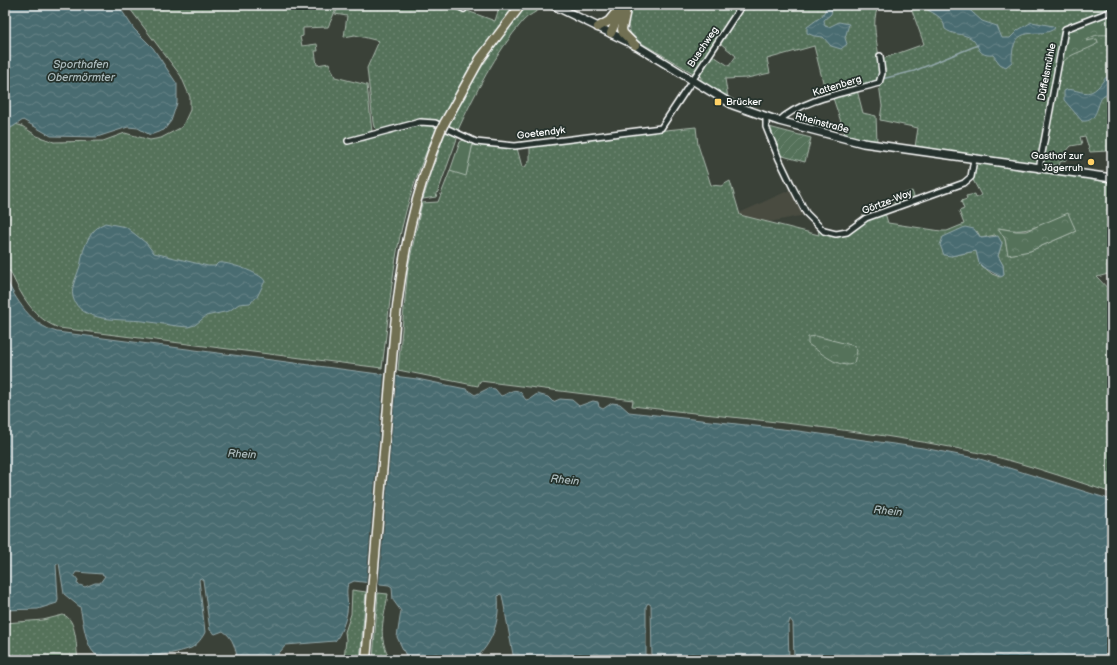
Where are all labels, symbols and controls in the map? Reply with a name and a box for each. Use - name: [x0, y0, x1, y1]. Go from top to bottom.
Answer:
- street label: Buschweg: [685, 24, 721, 70]
- street label: Düffelsmühle: [1036, 42, 1058, 102]
- water label: Sporthafen Obermörmter: [47, 58, 116, 84]
- street label: Kattenberg: [811, 73, 863, 99]
- place label: Brücker: [726, 96, 762, 108]
- marker: Brücker: [713, 97, 723, 107]
- street label: Rheinstraße: [794, 110, 850, 136]
- street label: Goetendyk: [516, 124, 566, 142]
- place label: Gasthof zur Jägerruh: [1031, 150, 1083, 174]
- marker: Gasthof zur Jägerruh: [1086, 157, 1096, 167]
- street label: Görtze-Woy: [860, 187, 914, 217]
- water label: Rhein: [227, 447, 257, 461]
- water label: Rhein: [550, 472, 580, 488]
- water label: Rhein: [873, 503, 903, 519]

